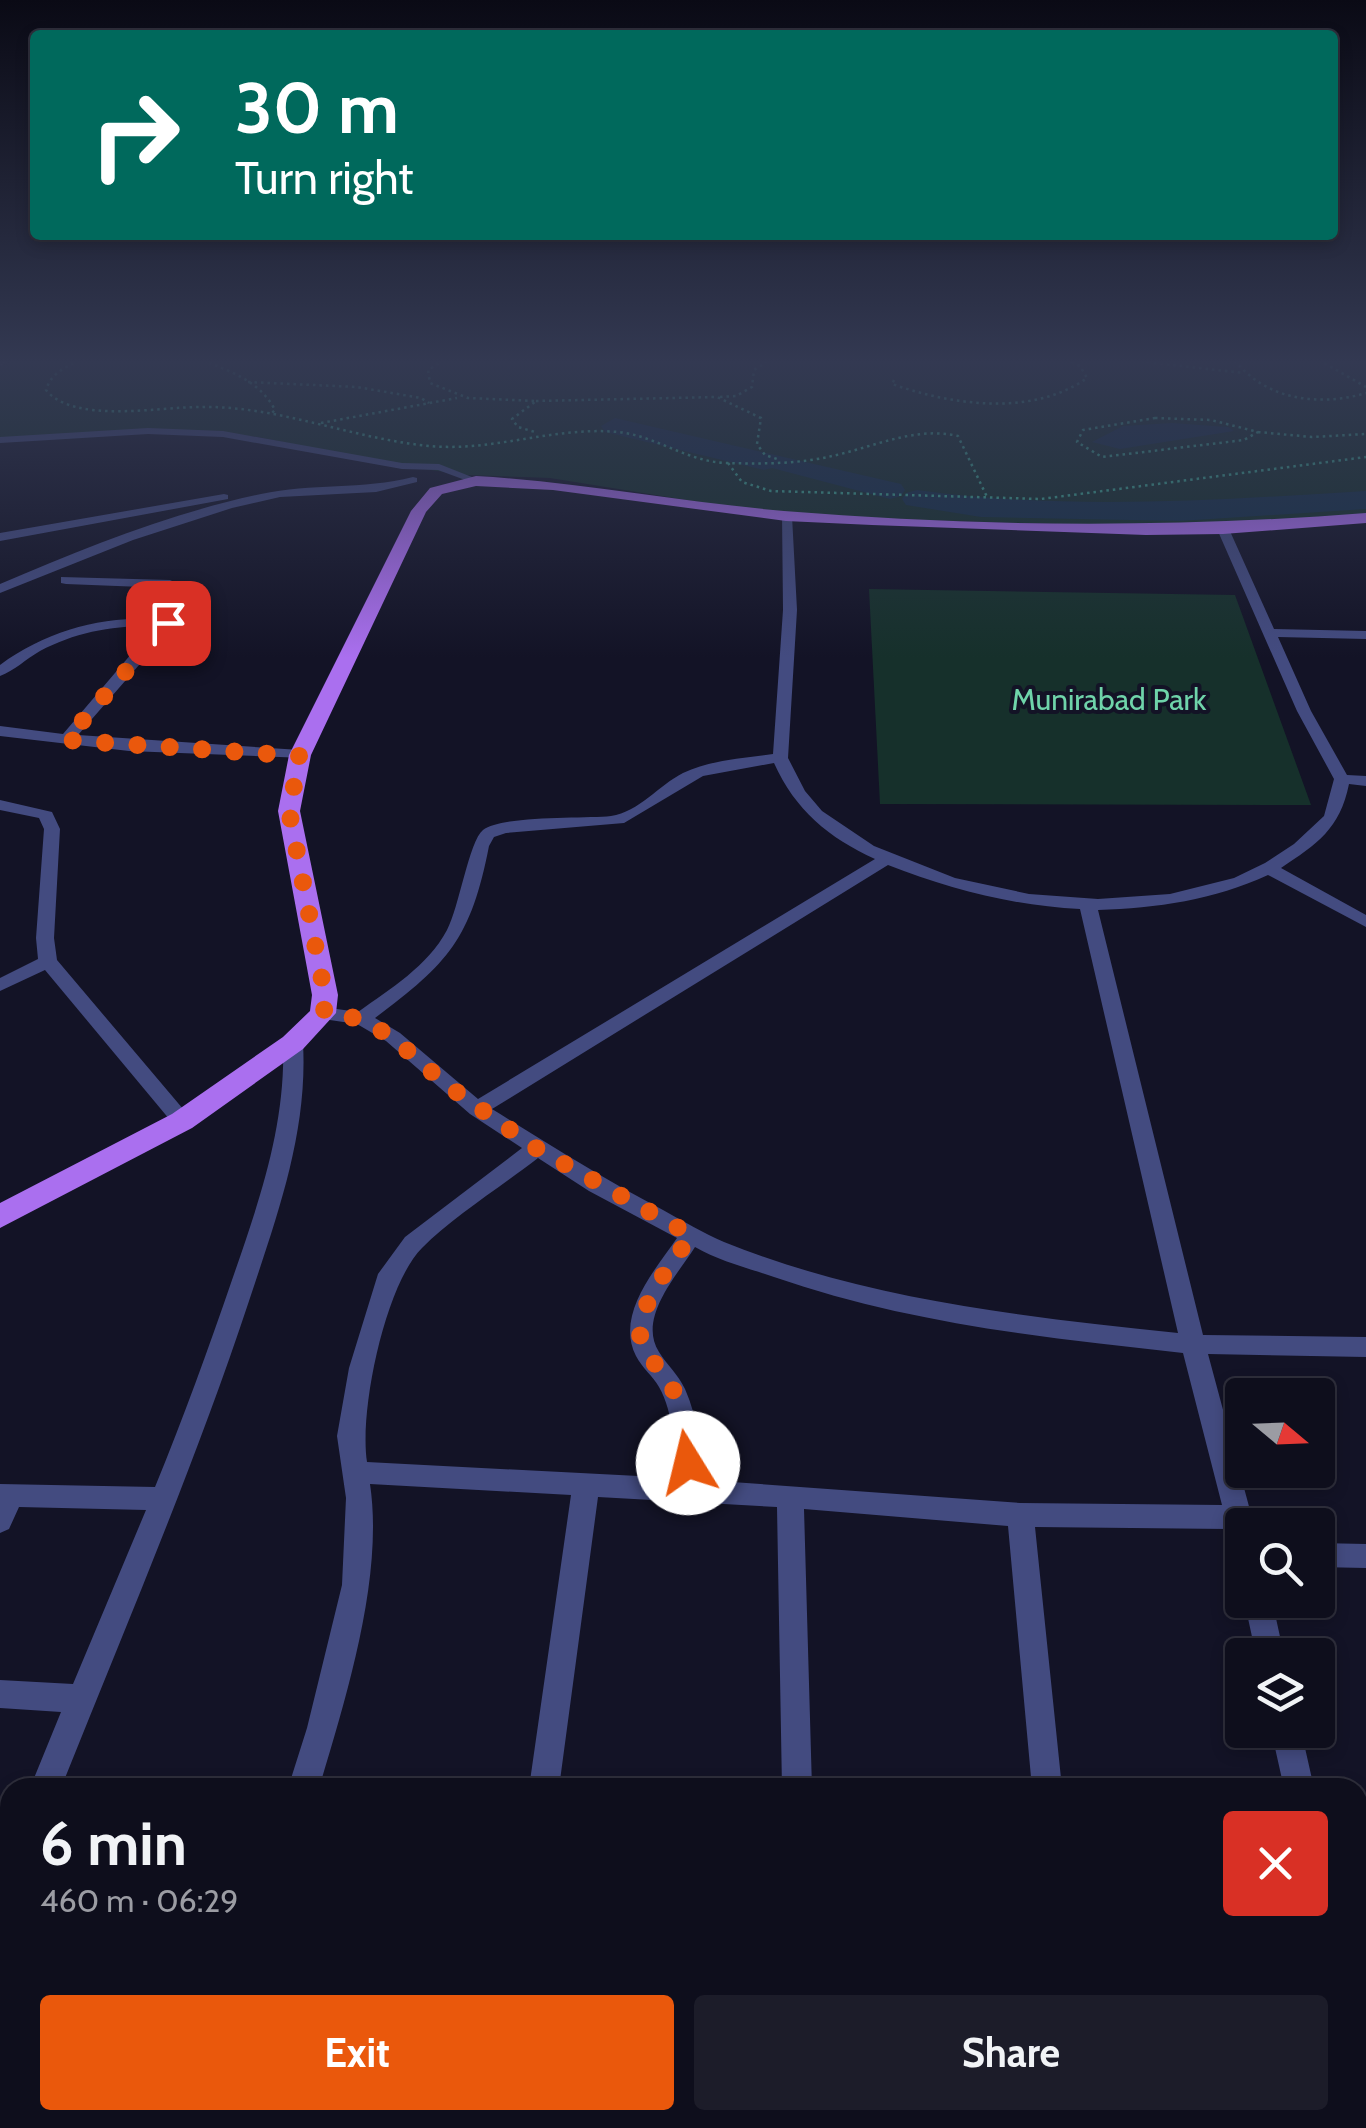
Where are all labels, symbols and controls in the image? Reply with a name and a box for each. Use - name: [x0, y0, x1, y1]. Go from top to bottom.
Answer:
- text: 30 m: [235, 65, 399, 151]
- icon: right: [70, 70, 200, 200]
- text: Turn right: [235, 151, 414, 205]
- pin: [126, 581, 211, 666]
- icon: arrive: [141, 596, 196, 651]
- park label: Munirabad Park: [1011, 681, 1207, 718]
- north arrow: [1225, 1378, 1335, 1488]
- map controls: [1225, 1378, 1335, 1748]
- position arrow: [636, 1411, 740, 1515]
- button: search: [1225, 1508, 1335, 1618]
- button: layers: [1225, 1638, 1335, 1748]
- text: 6 min: [40, 1807, 187, 1880]
- button: close: [1223, 1811, 1328, 1916]
- text: 460 m · 06:29: [40, 1881, 238, 1920]
- button: Exit: [40, 1995, 674, 2110]
- button: Share: [694, 1995, 1328, 2110]

